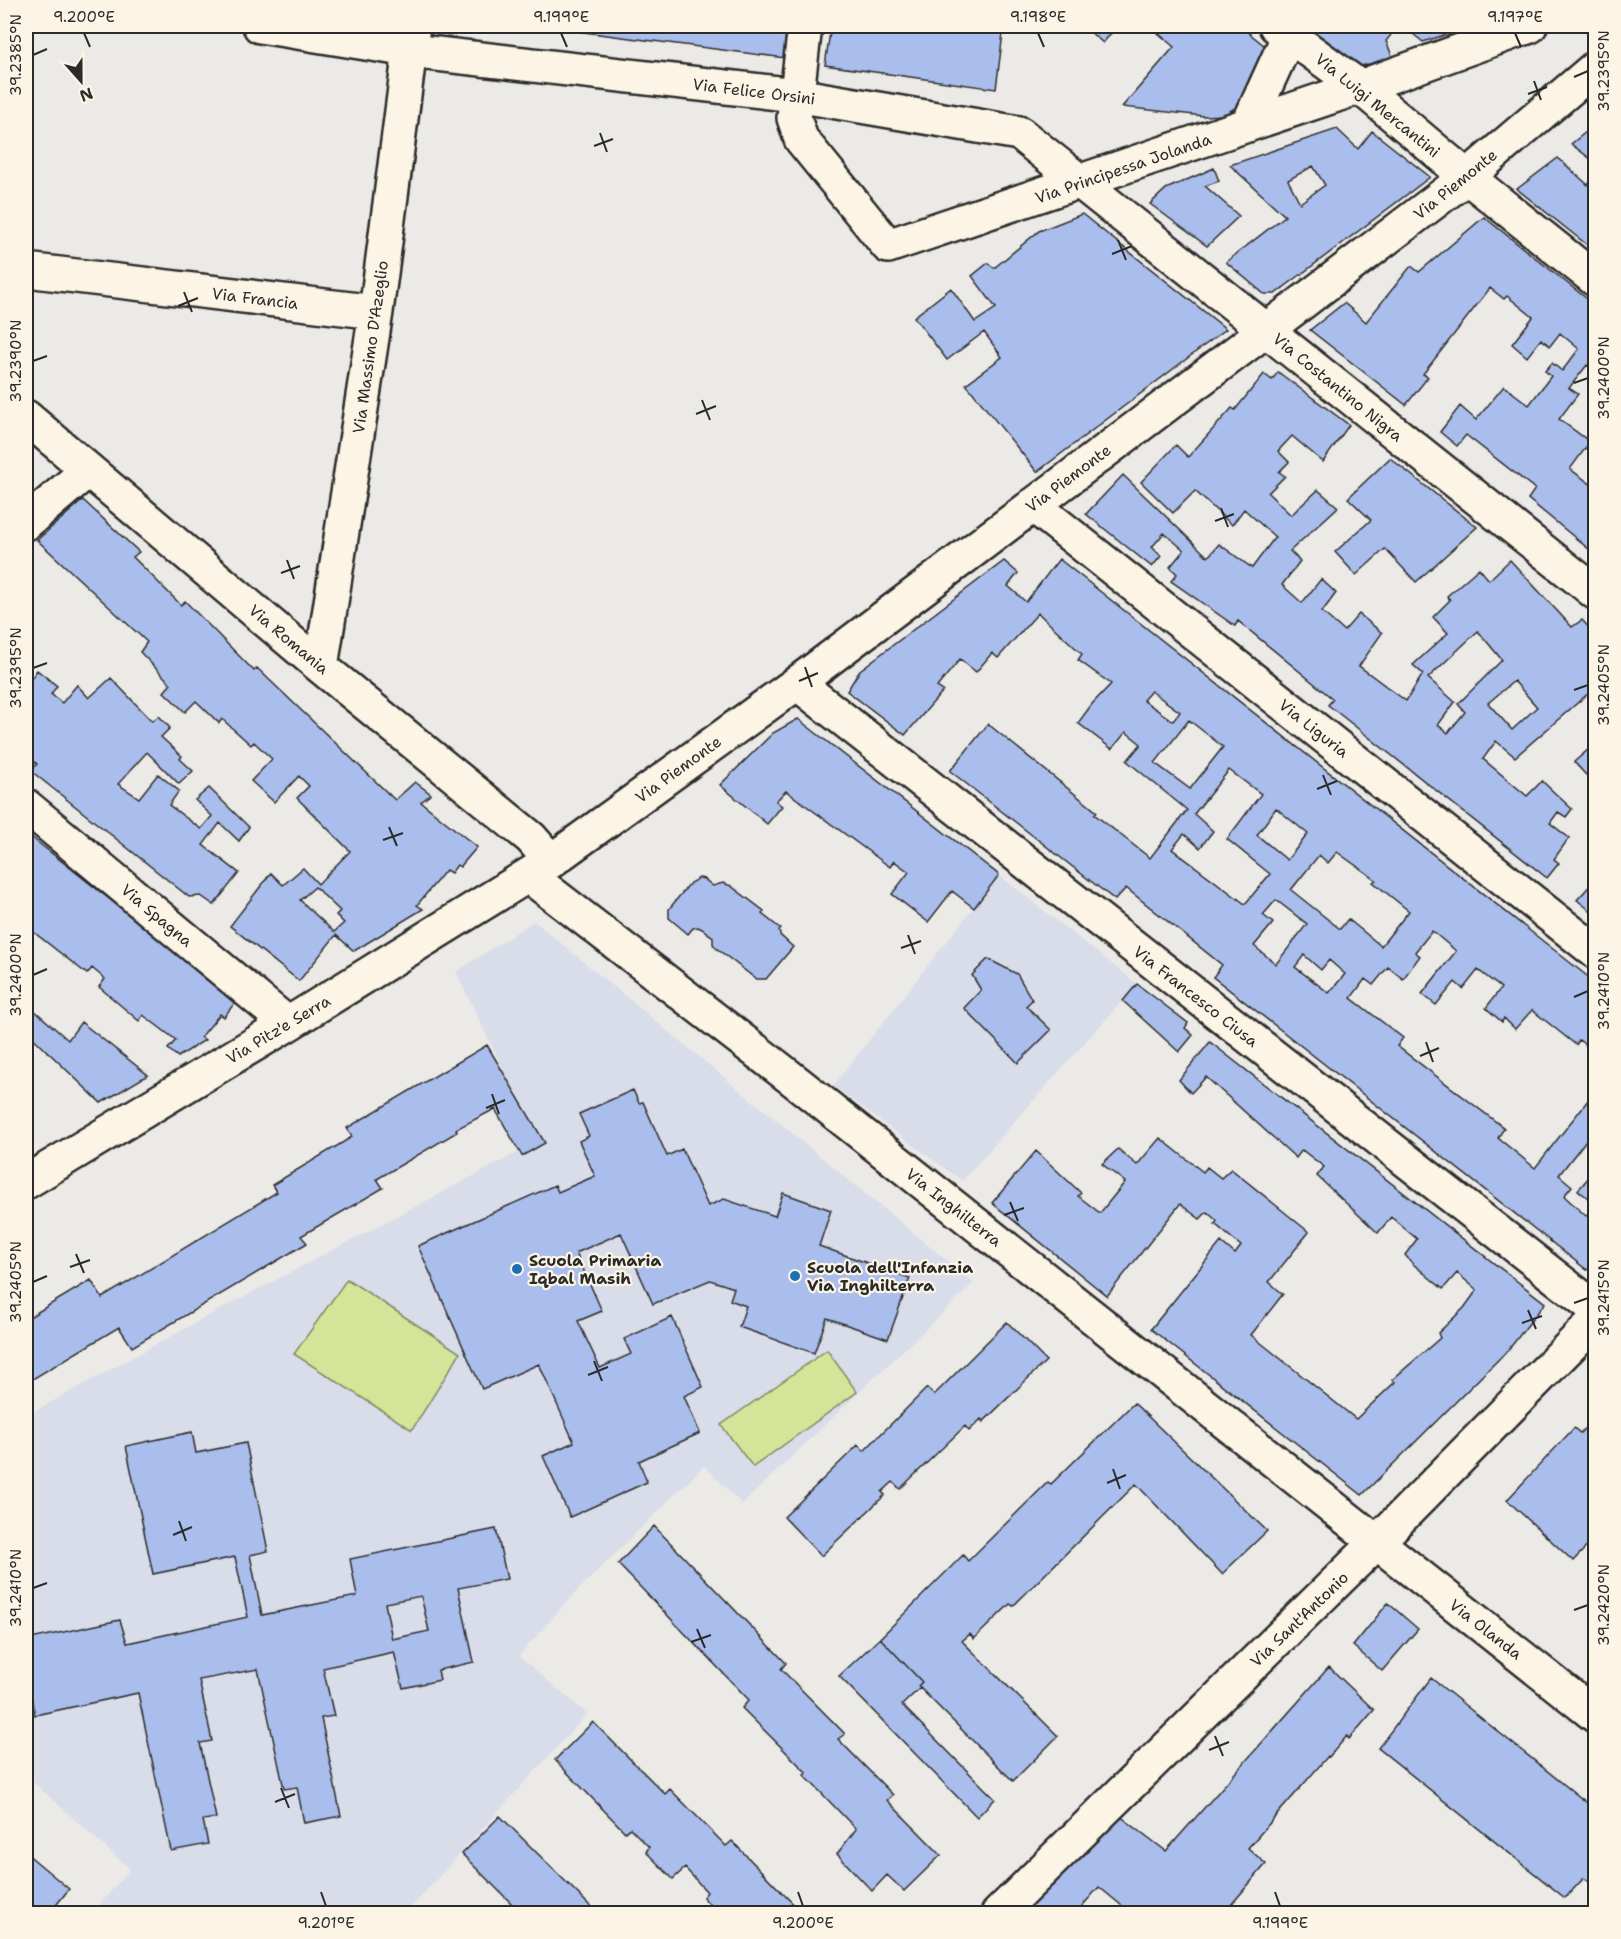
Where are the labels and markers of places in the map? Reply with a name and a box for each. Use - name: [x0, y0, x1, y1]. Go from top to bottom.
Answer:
- place label: Scuola Primaria Iqbal Masih: [529, 1250, 661, 1289]
- place label: Scuola dell'Infanzia Via Inghilterra: [807, 1257, 973, 1296]
- marker: Scuola Primaria Iqbal Masih: [510, 1262, 524, 1276]
- marker: Scuola dell'Infanzia Via Inghilterra: [788, 1269, 802, 1283]

